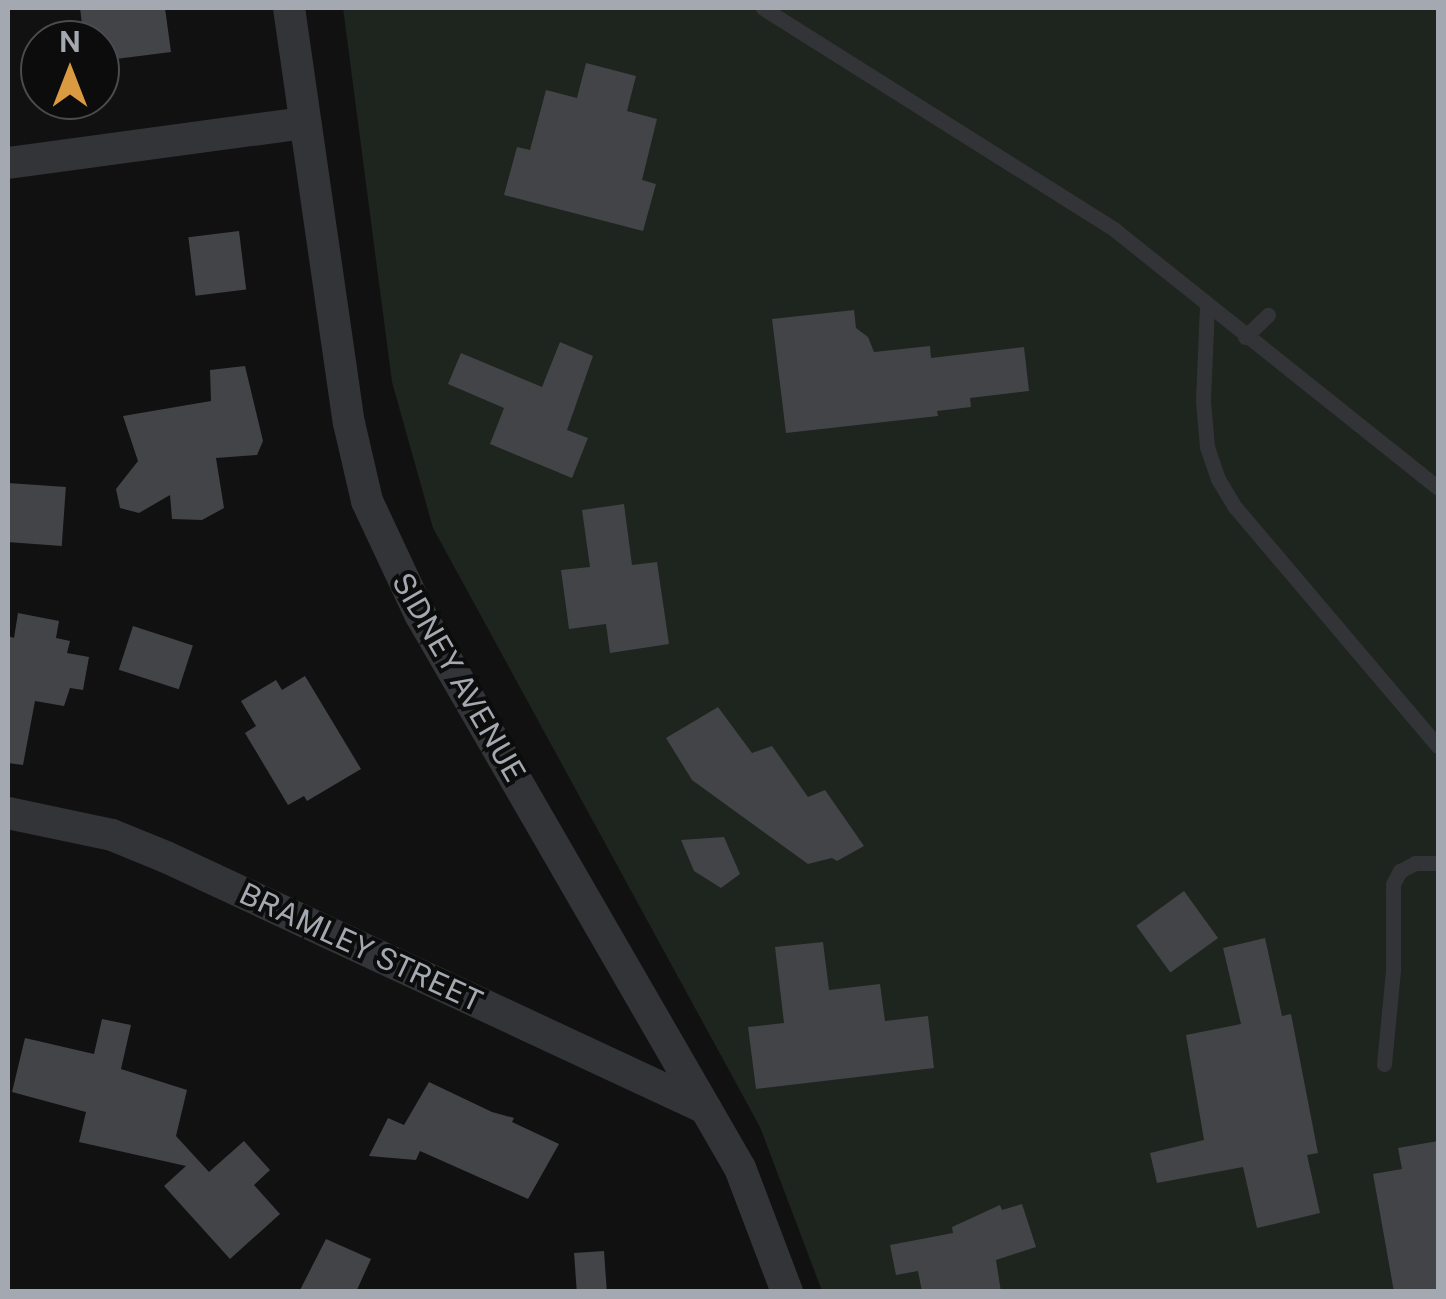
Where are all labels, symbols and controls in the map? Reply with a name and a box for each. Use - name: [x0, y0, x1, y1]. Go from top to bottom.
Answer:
- north arrow: [20, 20, 120, 120]
- text: N: [59, 25, 81, 58]
- street label: SIDNEY AVENUE: [385, 566, 533, 788]
- street label: BRAMLEY STREET: [234, 875, 488, 1019]

